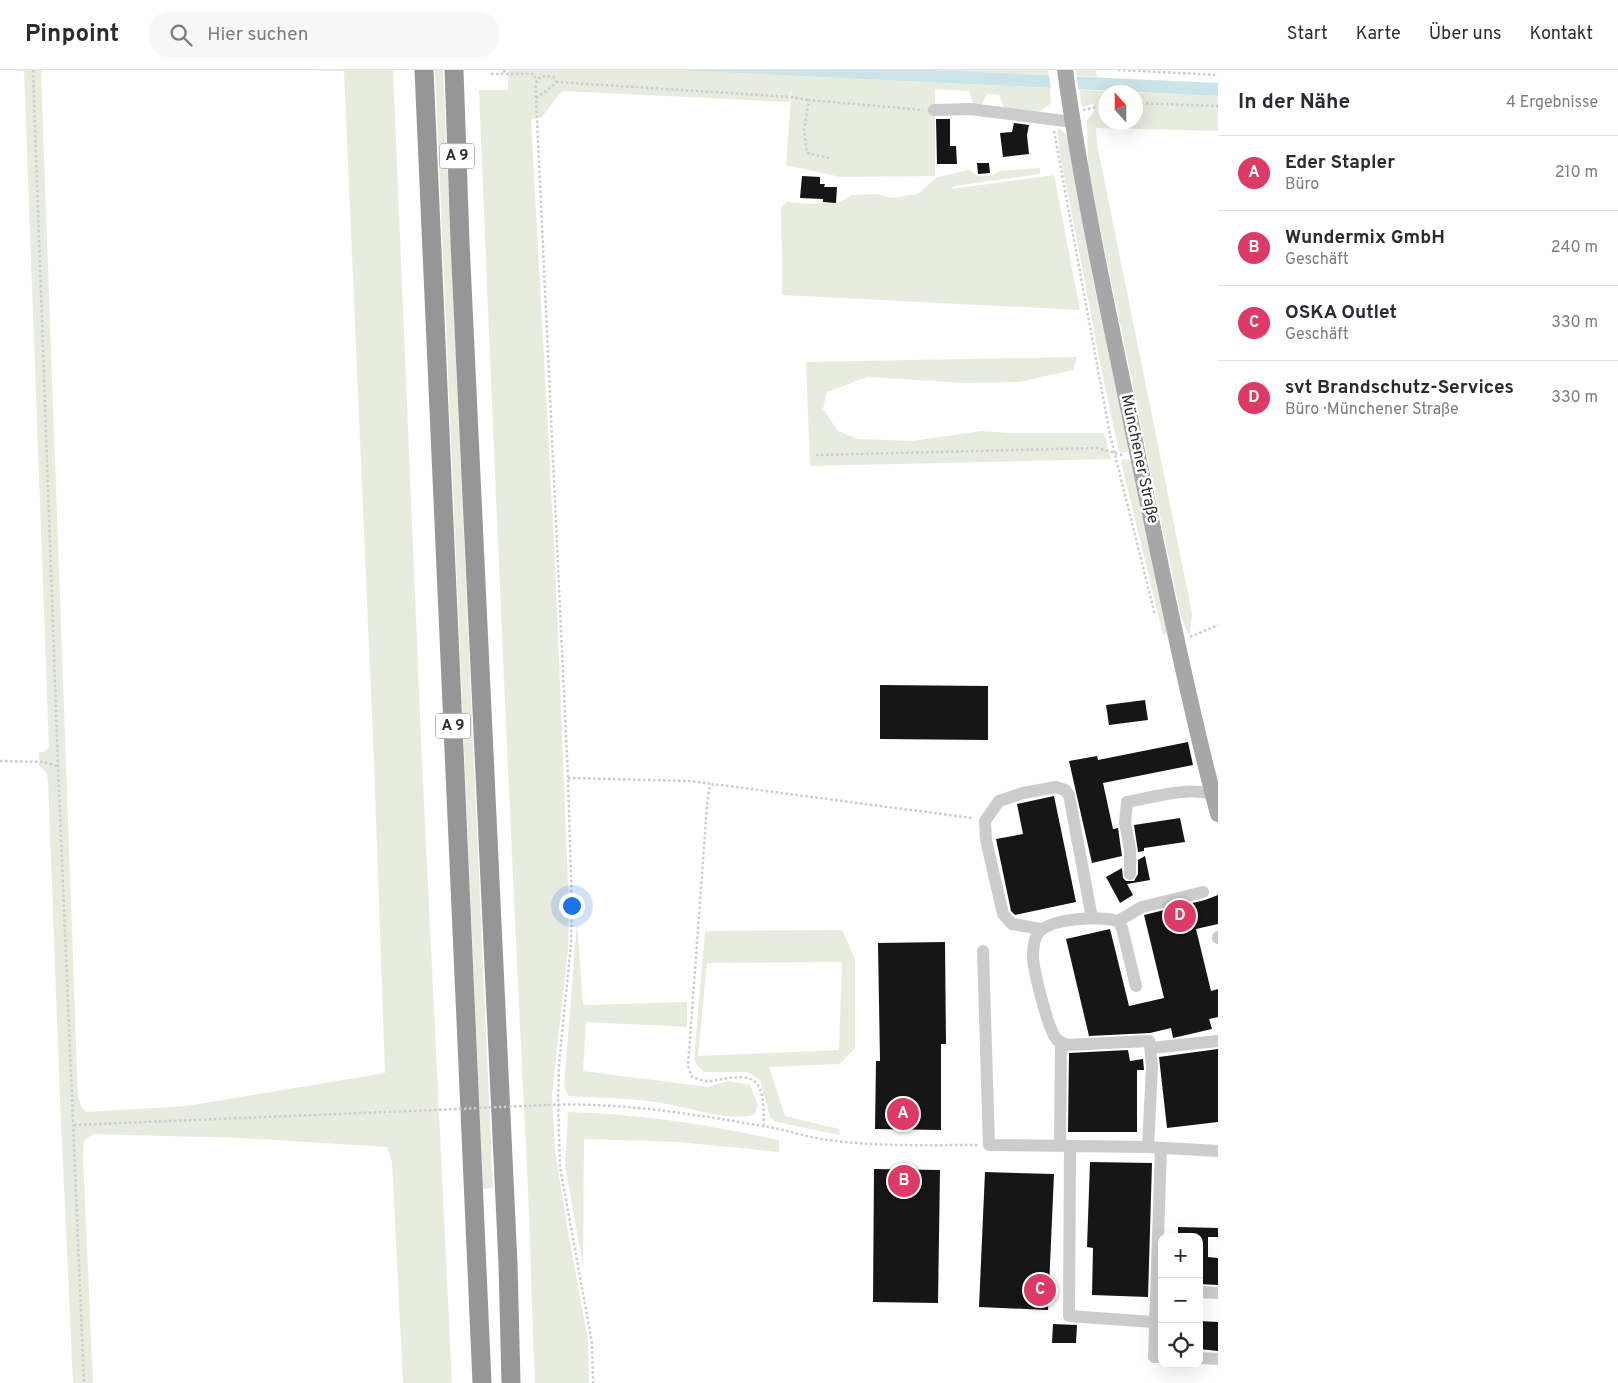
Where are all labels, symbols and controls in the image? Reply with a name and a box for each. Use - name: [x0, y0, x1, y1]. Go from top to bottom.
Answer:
- search box: [149, 12, 499, 57]
- text: Pinpoint: [25, 20, 119, 50]
- icon: search: [167, 21, 195, 49]
- text: Hier suchen: [207, 23, 308, 47]
- text: Start: [1287, 23, 1328, 46]
- text: Karte: [1356, 23, 1401, 46]
- text: Über uns: [1429, 23, 1501, 46]
- text: Kontakt: [1529, 23, 1593, 46]
- north arrow: [1098, 85, 1143, 130]
- text: In der Nähe: [1238, 89, 1350, 116]
- text: 4 Ergebnisse: [1506, 93, 1598, 113]
- road number: A 9: [440, 144, 474, 168]
- text: Eder Stapler: [1285, 151, 1395, 175]
- text: A: [1248, 163, 1260, 183]
- text: 210 m: [1555, 163, 1598, 183]
- text: Büro: [1285, 175, 1319, 195]
- text: Wundermix GmbH: [1285, 226, 1445, 250]
- text: B: [1248, 238, 1260, 258]
- text: 240 m: [1551, 238, 1598, 258]
- text: Geschäft: [1285, 250, 1349, 270]
- text: OSKA Outlet: [1285, 301, 1397, 325]
- text: C: [1249, 313, 1259, 333]
- text: 330 m: [1551, 313, 1598, 333]
- text: Geschäft: [1285, 325, 1349, 345]
- text: svt Brandschutz-Services: [1285, 376, 1514, 400]
- text: D: [1248, 388, 1260, 408]
- text: 330 m: [1551, 388, 1598, 408]
- street label: Münchener Straße: [1116, 392, 1162, 526]
- text: Büro · Münchener Straße: [1285, 400, 1459, 420]
- road number: A 9: [436, 714, 470, 738]
- your location: [559, 893, 585, 919]
- pin: D: [1164, 897, 1196, 935]
- pin: A: [887, 1095, 919, 1133]
- pin: B: [888, 1162, 920, 1200]
- map controls: [1158, 1233, 1203, 1368]
- button: +: [1158, 1233, 1203, 1278]
- pin: C: [1024, 1271, 1056, 1309]
- button: −: [1158, 1278, 1203, 1323]
- button: locate: [1158, 1323, 1203, 1368]

